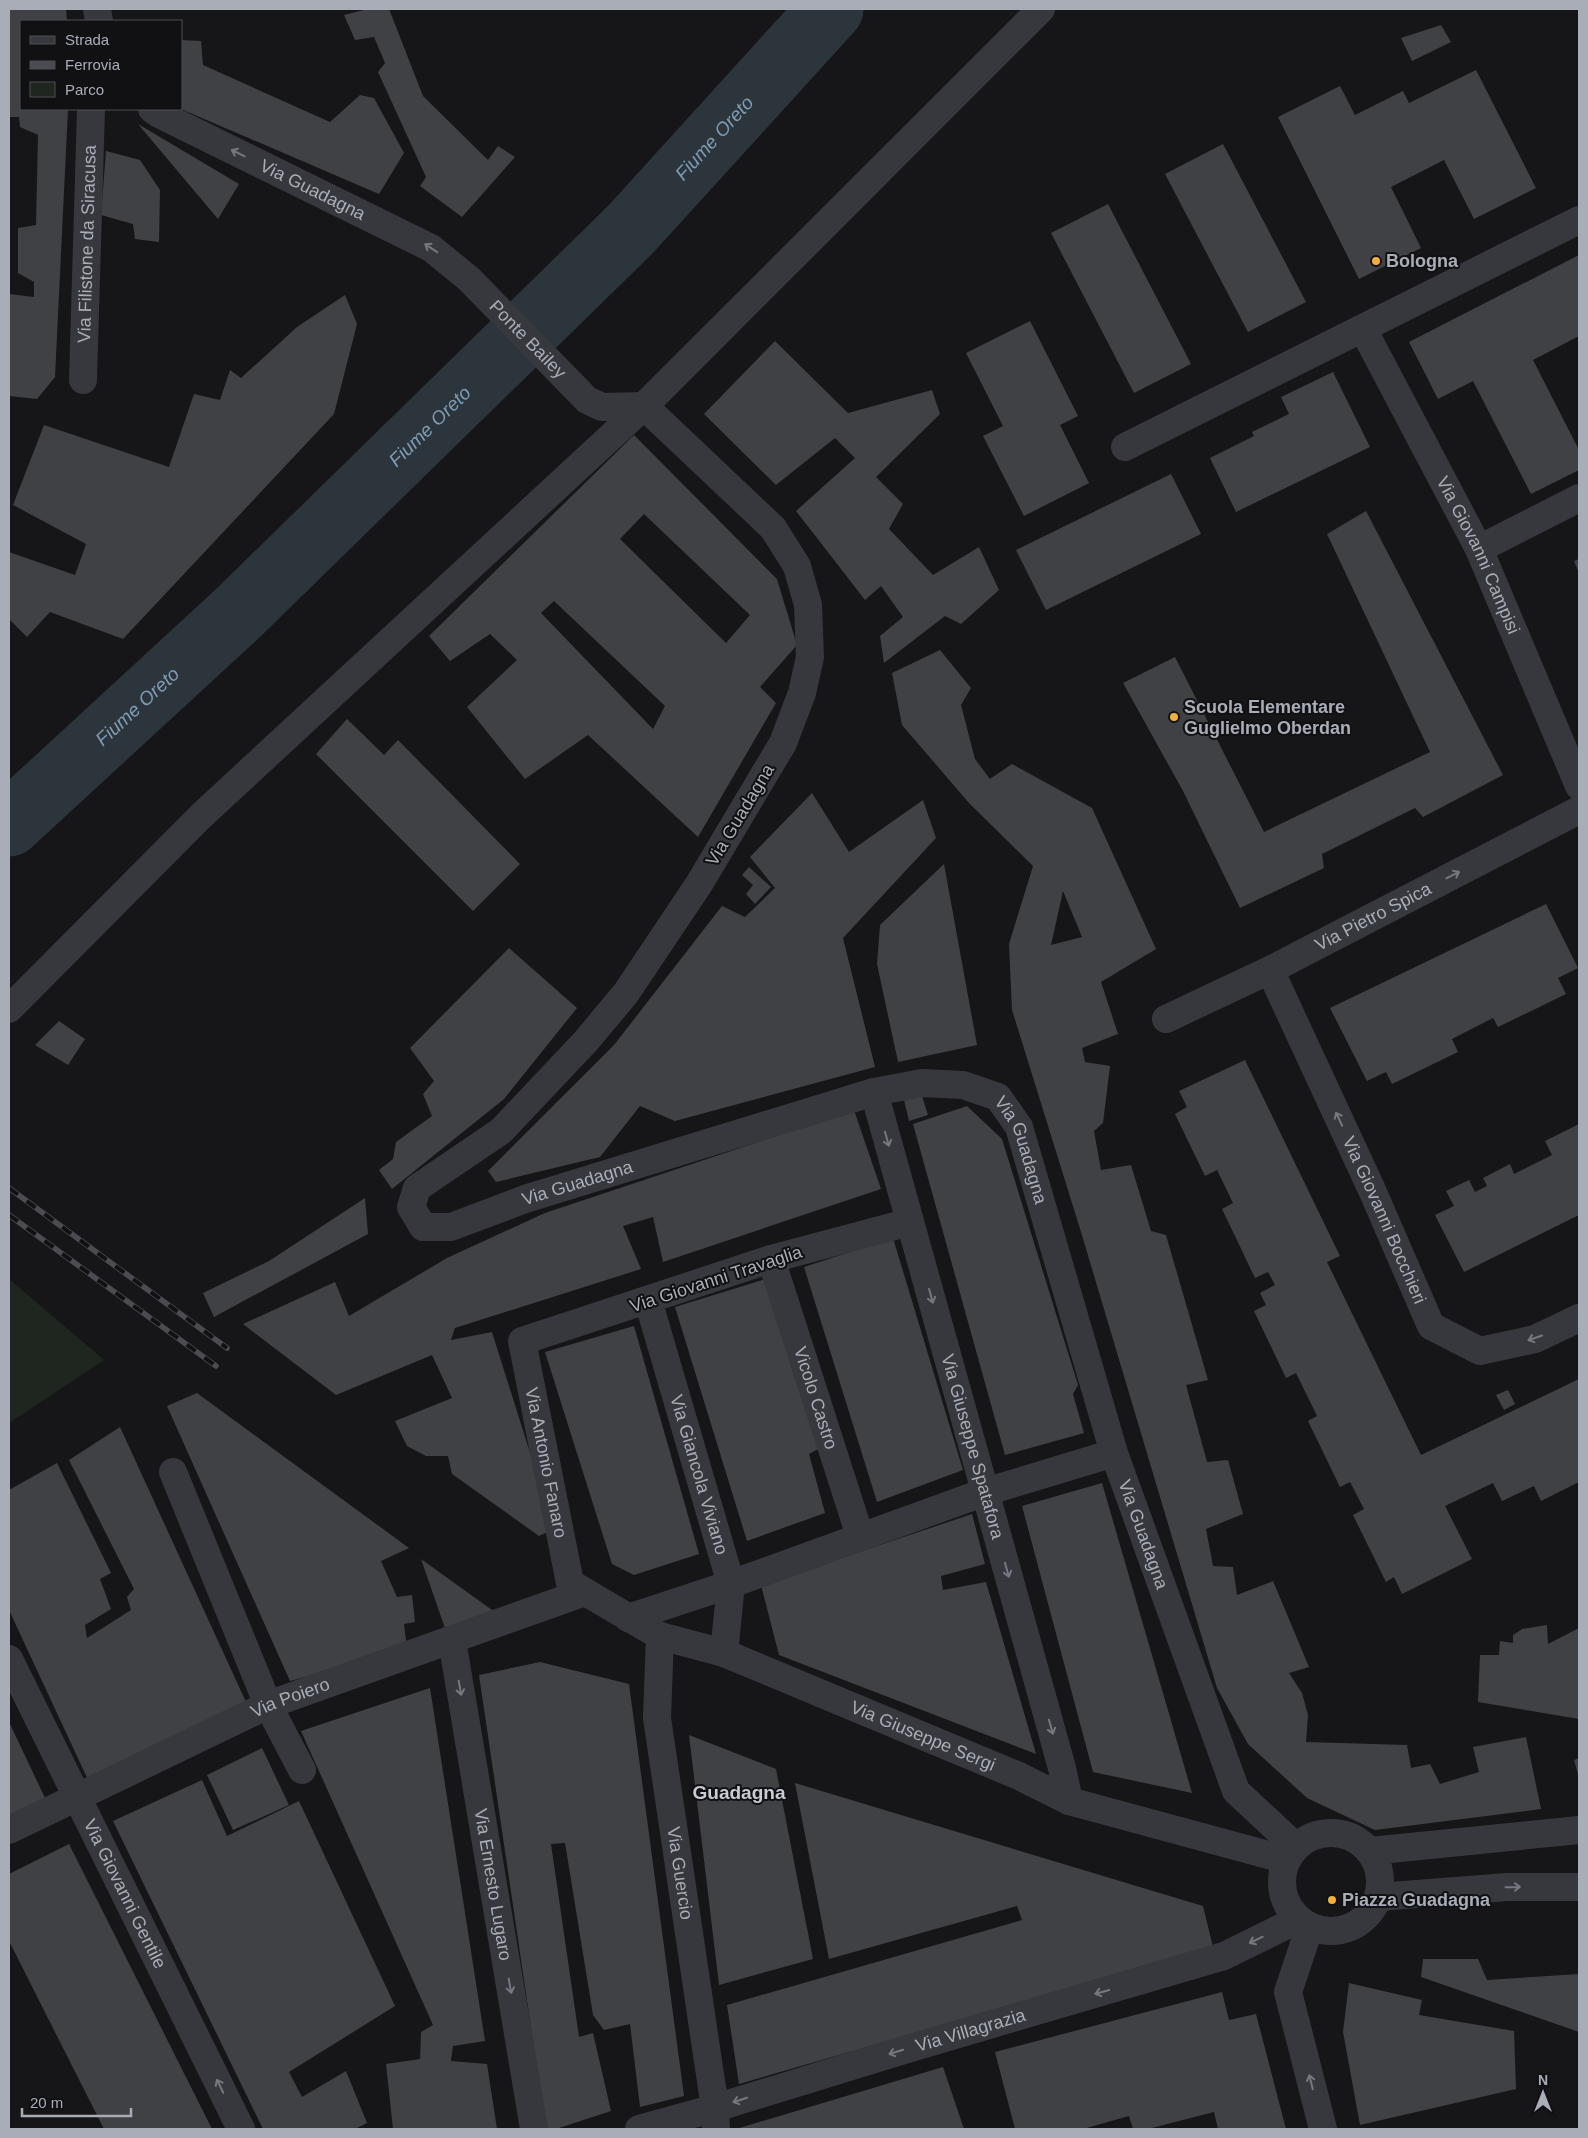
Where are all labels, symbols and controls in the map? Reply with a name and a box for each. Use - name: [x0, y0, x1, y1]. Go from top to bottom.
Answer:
- legend: [20, 20, 182, 110]
- text: Strada: [65, 31, 110, 48]
- text: Ferrovia: [65, 56, 121, 73]
- text: Parco: [65, 81, 104, 98]
- water label: Fiume Oreto: [671, 92, 757, 184]
- street label: Via Filistone da Siracusa: [74, 144, 100, 343]
- one-way arrow: [231, 148, 246, 157]
- street label: Via Guadagna: [257, 155, 370, 225]
- one-way arrow: [424, 243, 438, 253]
- place label: Bologna: [1386, 251, 1459, 271]
- marker: Bologna: [1370, 255, 1382, 267]
- street label: Ponte Bailey: [485, 296, 570, 382]
- water label: Fiume Oreto: [384, 382, 475, 470]
- street label: Via Giovanni Campisi: [1433, 473, 1524, 637]
- water label: Fiume Oreto: [91, 663, 183, 750]
- place label: Scuola Elementare Guglielmo Oberdan: [1184, 697, 1351, 738]
- marker: Scuola Elementare Guglielmo Oberdan: [1168, 711, 1180, 723]
- street label: Via Guadagna: [702, 760, 779, 869]
- one-way arrow: [1445, 870, 1460, 879]
- street label: Via Pietro Spica: [1312, 878, 1435, 955]
- street label: Via Guadagna: [991, 1092, 1051, 1207]
- one-way arrow: [1334, 1112, 1344, 1127]
- one-way arrow: [883, 1131, 893, 1147]
- street label: Via Giovanni Bocchieri: [1339, 1133, 1430, 1307]
- street label: Via Guadagna: [519, 1156, 636, 1209]
- street label: Via Giovanni Travaglia: [627, 1241, 806, 1316]
- one-way arrow: [927, 1287, 936, 1303]
- one-way arrow: [1528, 1334, 1543, 1343]
- street label: Vicolo Castro: [790, 1344, 842, 1452]
- street label: Via Giuseppe Spatafora: [937, 1352, 1008, 1542]
- street label: Via Antonio Fanaro: [521, 1386, 571, 1540]
- street label: Via Giancola Viviano: [666, 1392, 732, 1557]
- street label: Via Guadagna: [1114, 1477, 1173, 1593]
- one-way arrow: [1003, 1562, 1012, 1578]
- street label: Via Poiero: [247, 1674, 332, 1722]
- one-way arrow: [456, 1679, 466, 1695]
- street label: Via Giuseppe Sergi: [848, 1697, 998, 1775]
- one-way arrow: [1046, 1719, 1056, 1735]
- district label: Guadagna: [693, 1782, 786, 1803]
- street label: Via Ernesto Lugaro: [470, 1807, 516, 1962]
- street label: Via Giovanni Gentile: [80, 1816, 170, 1972]
- street label: Via Guercio: [663, 1825, 697, 1921]
- one-way arrow: [1505, 1882, 1521, 1892]
- place label: Piazza Guadagna: [1342, 1890, 1491, 1910]
- marker: Piazza Guadagna: [1326, 1894, 1338, 1906]
- one-way arrow: [1249, 1936, 1264, 1946]
- one-way arrow: [506, 1978, 516, 1994]
- one-way arrow: [1094, 1987, 1110, 1997]
- street label: Via Villagrazia: [913, 2004, 1029, 2056]
- one-way arrow: [888, 2048, 904, 2058]
- north arrow: [1518, 2068, 1568, 2118]
- text: N: [1538, 2072, 1548, 2088]
- one-way arrow: [1306, 2074, 1315, 2090]
- one-way arrow: [215, 2078, 225, 2093]
- scale bar: [22, 2086, 131, 2118]
- text: 20 m: [30, 2094, 63, 2111]
- one-way arrow: [733, 2096, 749, 2106]

